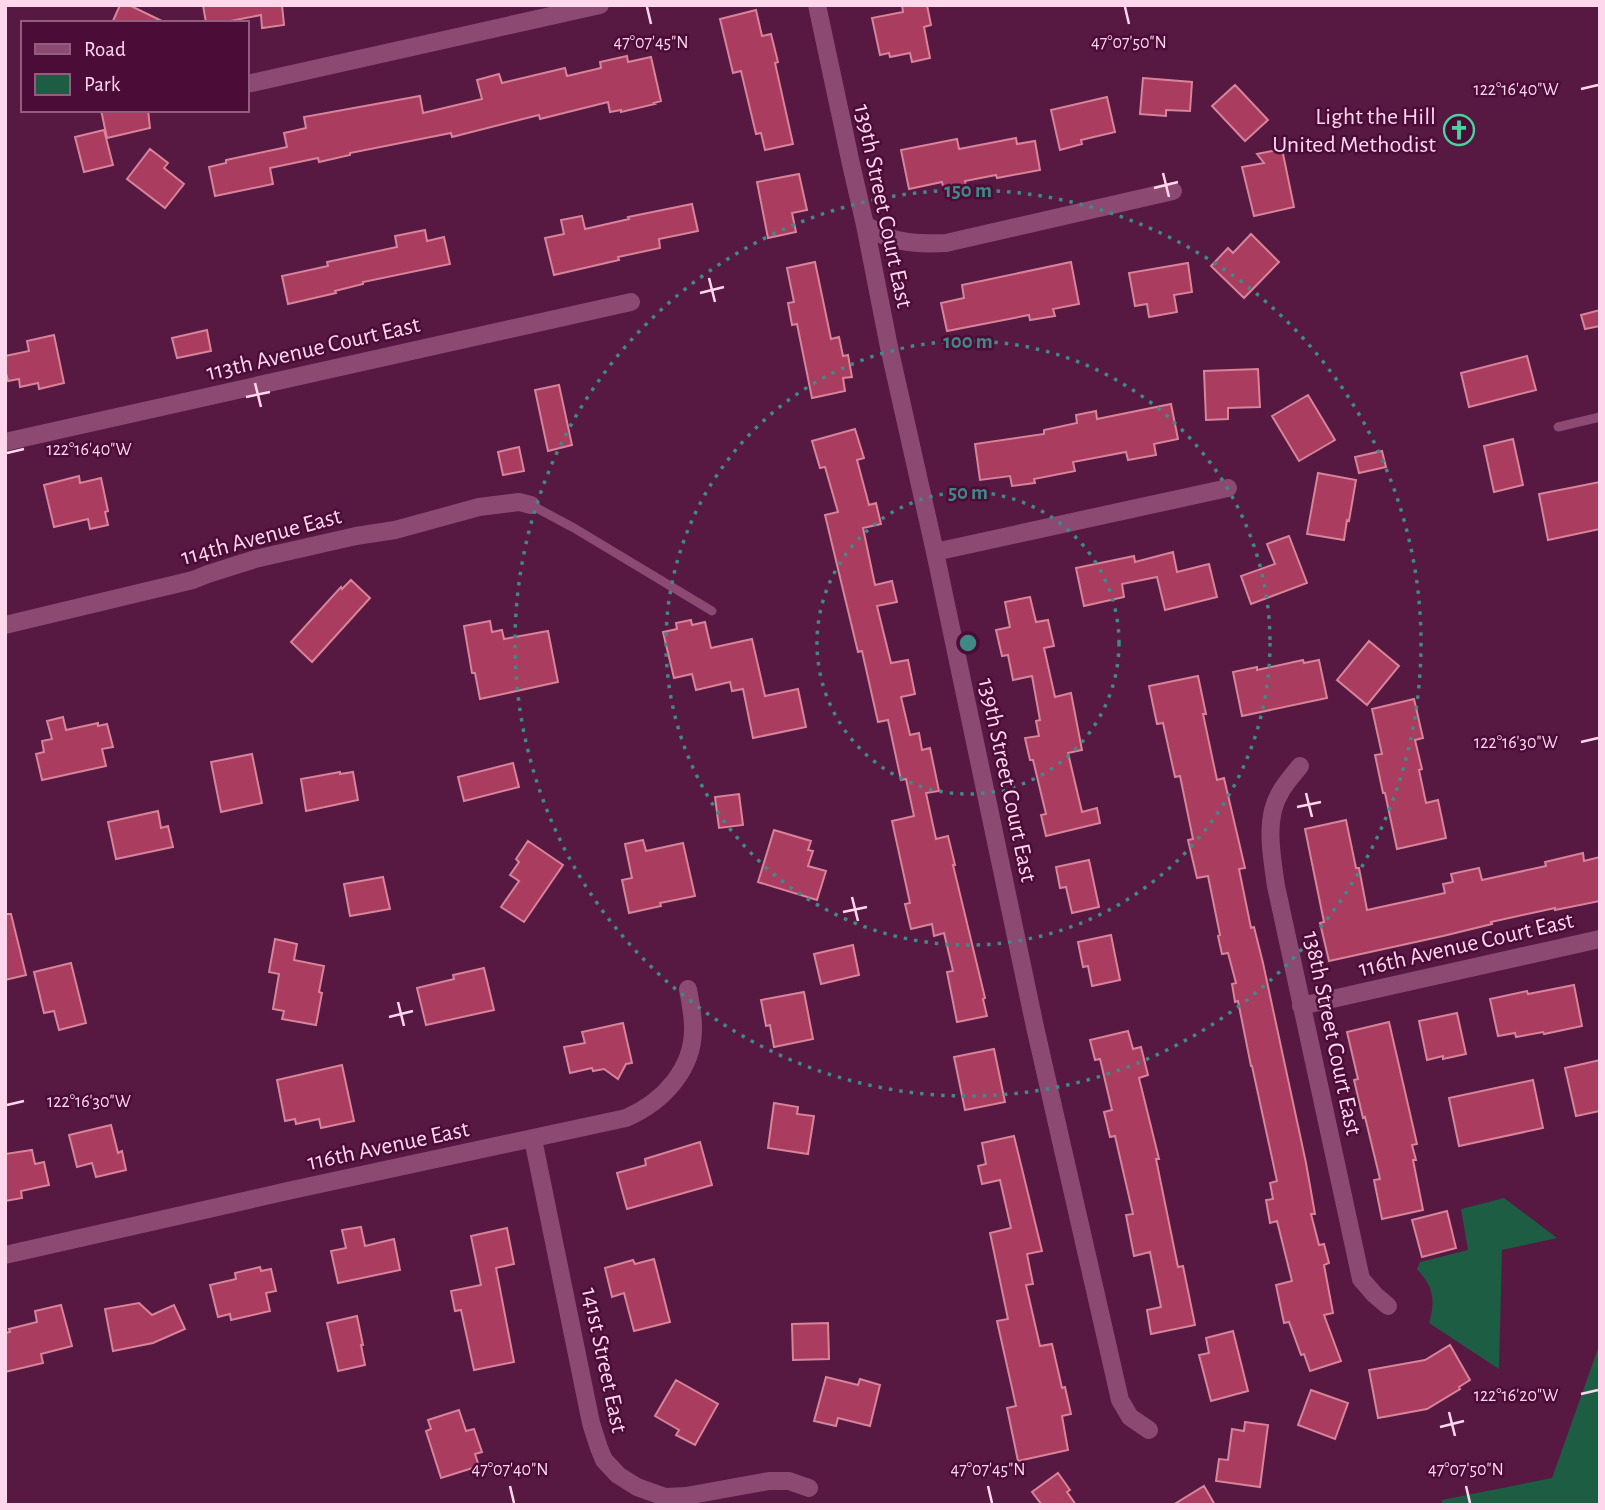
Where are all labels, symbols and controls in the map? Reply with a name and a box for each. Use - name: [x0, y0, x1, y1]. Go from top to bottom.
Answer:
- legend: [21, 21, 248, 112]
- text: 47°07'45"N: [614, 34, 688, 52]
- text: 47°07'50"N: [1091, 34, 1167, 52]
- text: Road: [84, 39, 126, 60]
- text: Park: [84, 74, 121, 95]
- text: 122°16'40"W: [1473, 81, 1559, 99]
- street label: 139th Street Court East: [850, 102, 916, 311]
- place label: Light the Hill United Methodist: [1272, 105, 1436, 157]
- church icon: Light the Hill United Methodist: [1442, 113, 1476, 147]
- text: 150 m: [944, 180, 992, 201]
- street label: 113th Avenue Court East: [204, 313, 423, 385]
- text: 100 m: [943, 331, 993, 352]
- text: 122°16'40"W: [46, 441, 132, 459]
- text: 50 m: [948, 482, 988, 503]
- street label: 114th Avenue East: [179, 504, 344, 570]
- centre of rings: [956, 631, 980, 655]
- street label: 139th Street Court East: [974, 676, 1040, 885]
- text: 122°16'30"W: [1474, 734, 1558, 752]
- street label: 116th Avenue Court East: [1357, 908, 1576, 981]
- street label: 138th Street Court East: [1299, 929, 1365, 1138]
- text: 122°16'30"W: [47, 1093, 131, 1111]
- street label: 116th Avenue East: [305, 1117, 471, 1175]
- street label: 141st Street East: [577, 1285, 631, 1435]
- text: 122°16'20"W: [1474, 1387, 1558, 1405]
- text: 47°07'40"N: [472, 1461, 548, 1479]
- text: 47°07'45"N: [951, 1461, 1025, 1479]
- text: 47°07'50"N: [1428, 1461, 1504, 1479]

